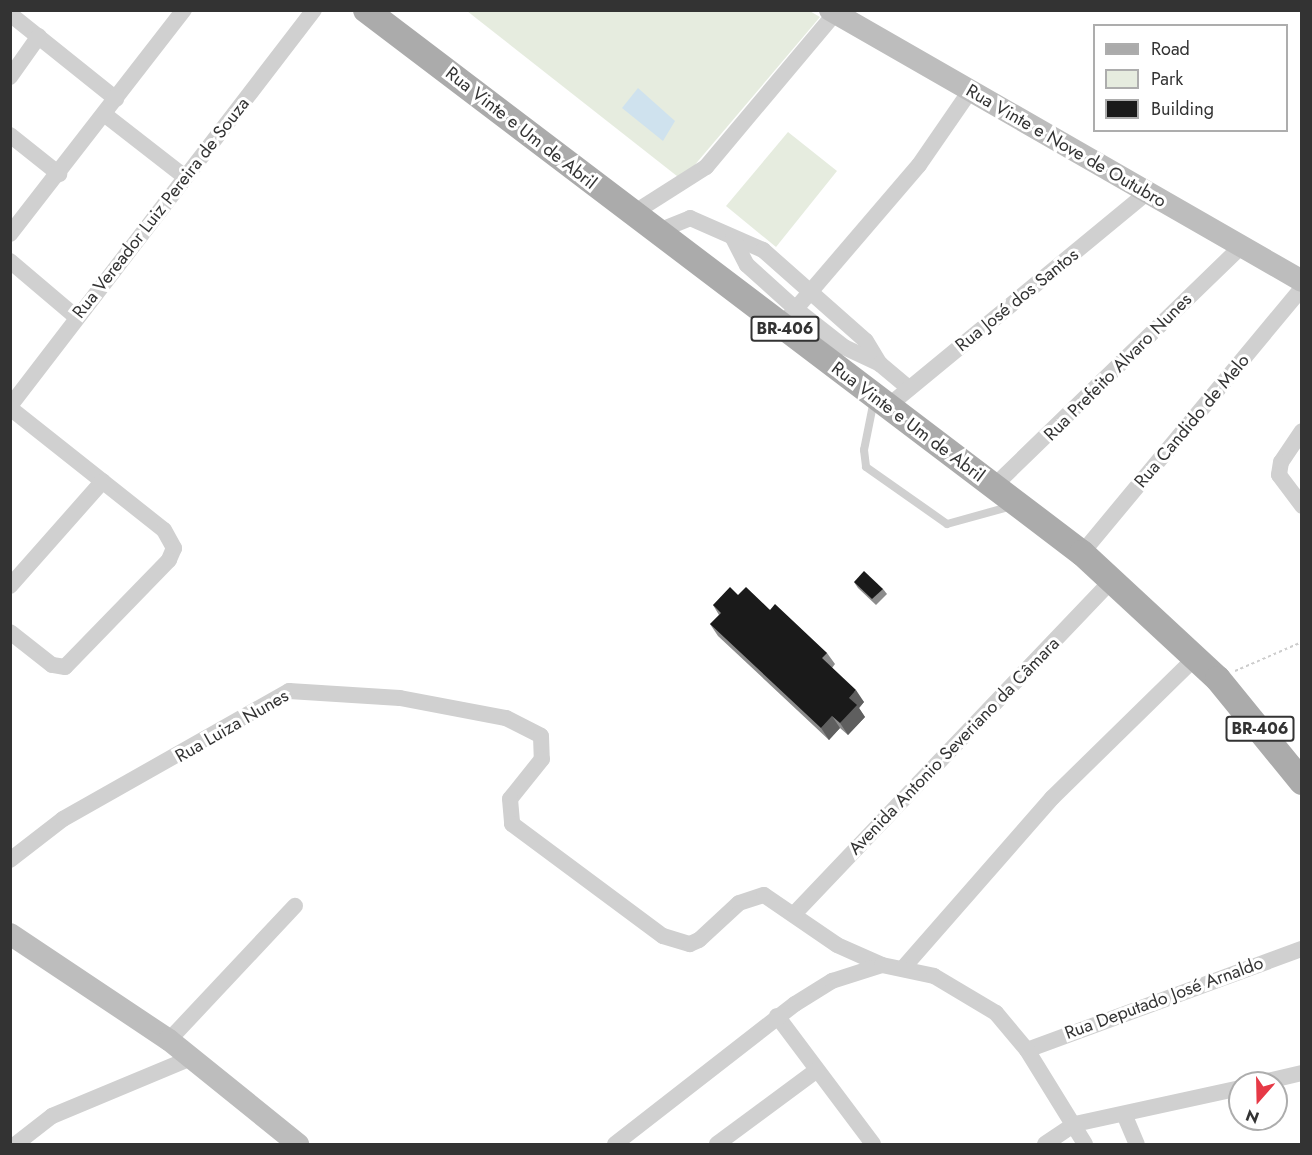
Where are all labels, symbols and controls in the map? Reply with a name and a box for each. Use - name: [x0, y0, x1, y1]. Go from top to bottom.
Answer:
- legend: [1093, 24, 1288, 132]
- text: Road: [1151, 36, 1190, 62]
- street label: Rua Vinte e Um de Abril: [441, 62, 601, 194]
- text: Park: [1151, 66, 1183, 92]
- street label: Rua Vinte e Nove de Outubro: [962, 80, 1170, 212]
- street label: Rua Vereador Luiz Pereira de Souza: [68, 93, 254, 323]
- text: Building: [1151, 96, 1214, 122]
- street label: Rua José dos Santos: [951, 244, 1083, 356]
- street label: Rua Prefeito Alvaro Nunes: [1040, 289, 1196, 445]
- road number: BR-406: [750, 316, 820, 342]
- street label: Rua Candido de Melo: [1130, 350, 1254, 492]
- street label: Rua Vinte e Um de Abril: [827, 357, 989, 487]
- street label: Avenida Antonio Severiano da Câmara: [844, 633, 1064, 859]
- street label: Rua Luiza Nunes: [172, 685, 292, 767]
- road number: BR-406: [1226, 716, 1294, 742]
- street label: Rua Deputado José Arnaldo: [1062, 952, 1266, 1044]
- north arrow: [1228, 1071, 1288, 1131]
- text: N: [1242, 1104, 1262, 1129]

